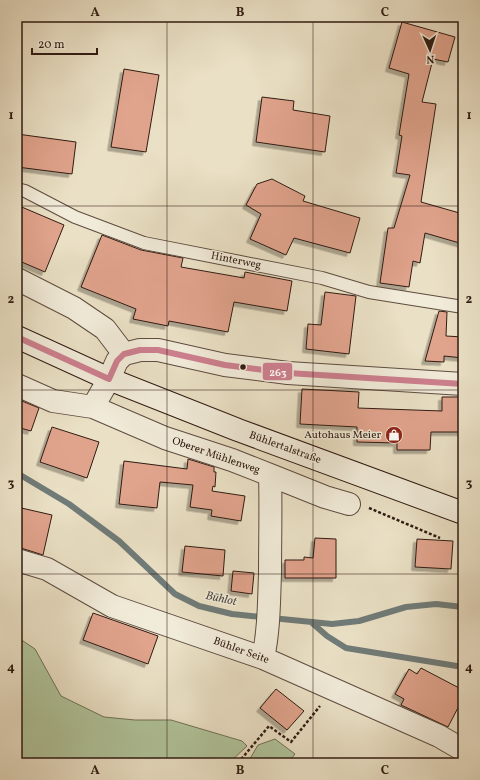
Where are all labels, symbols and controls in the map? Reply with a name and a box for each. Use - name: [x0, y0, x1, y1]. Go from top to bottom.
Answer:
- text: A: [90, 4, 100, 22]
- text: B: [236, 4, 245, 22]
- text: C: [381, 4, 389, 22]
- scale bar: [32, 30, 97, 56]
- north arrow: [410, 30, 450, 70]
- text: 20 m: [38, 37, 65, 53]
- text: N: [426, 51, 435, 66]
- text: 1: [8, 107, 14, 125]
- text: 1: [466, 107, 472, 125]
- street label: Hinterweg: [210, 249, 263, 273]
- text: 2: [8, 291, 15, 309]
- text: 2: [466, 291, 473, 309]
- unlabelled marker: [238, 362, 248, 372]
- line badge: 263: [262, 362, 293, 381]
- text: 263: [269, 366, 287, 381]
- shop icon: Autohaus Meier: [384, 425, 404, 445]
- street label: Bühlertalstraße: [247, 428, 323, 468]
- place label: Autohaus Meier: [304, 428, 381, 443]
- street label: Oberer Mühlenweg: [170, 434, 263, 478]
- text: 3: [8, 475, 15, 493]
- text: 3: [466, 475, 473, 493]
- water label: Bühlot: [204, 588, 239, 610]
- street label: Bühler Seite: [211, 634, 271, 668]
- text: 4: [7, 659, 15, 677]
- text: 4: [465, 659, 473, 677]
- text: A: [90, 762, 100, 780]
- text: B: [236, 762, 245, 780]
- text: C: [381, 762, 389, 780]

